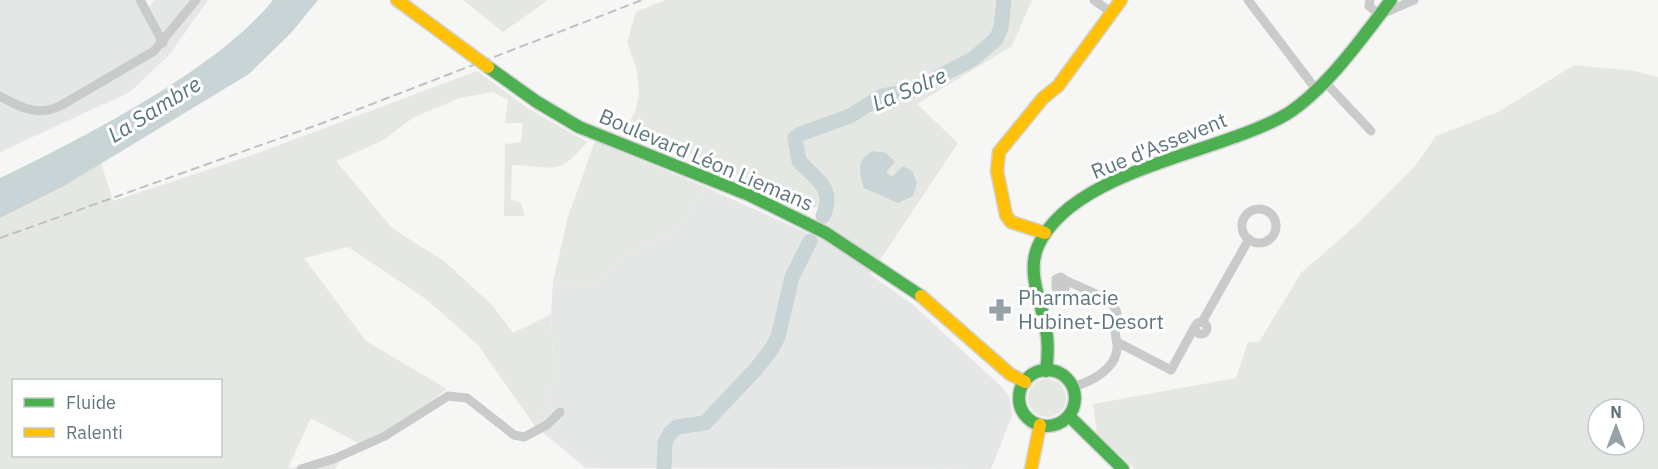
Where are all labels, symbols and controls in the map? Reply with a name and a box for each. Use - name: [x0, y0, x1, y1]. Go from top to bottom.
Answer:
- water label: La Solre: [867, 60, 950, 117]
- water label: La Sambre: [102, 69, 206, 148]
- street label: Boulevard Léon Liemans: [595, 101, 818, 217]
- street label: Rue d'Assevent: [1087, 105, 1231, 185]
- place label: Pharmacie Hubinet-Desort: [1018, 283, 1164, 335]
- pharmacy icon: Pharmacie Hubinet-Desort: [987, 297, 1013, 323]
- legend: [12, 379, 222, 457]
- text: Fluide: [66, 391, 116, 414]
- north arrow: [1586, 397, 1646, 457]
- text: N: [1610, 402, 1622, 422]
- text: Ralenti: [66, 421, 123, 444]

